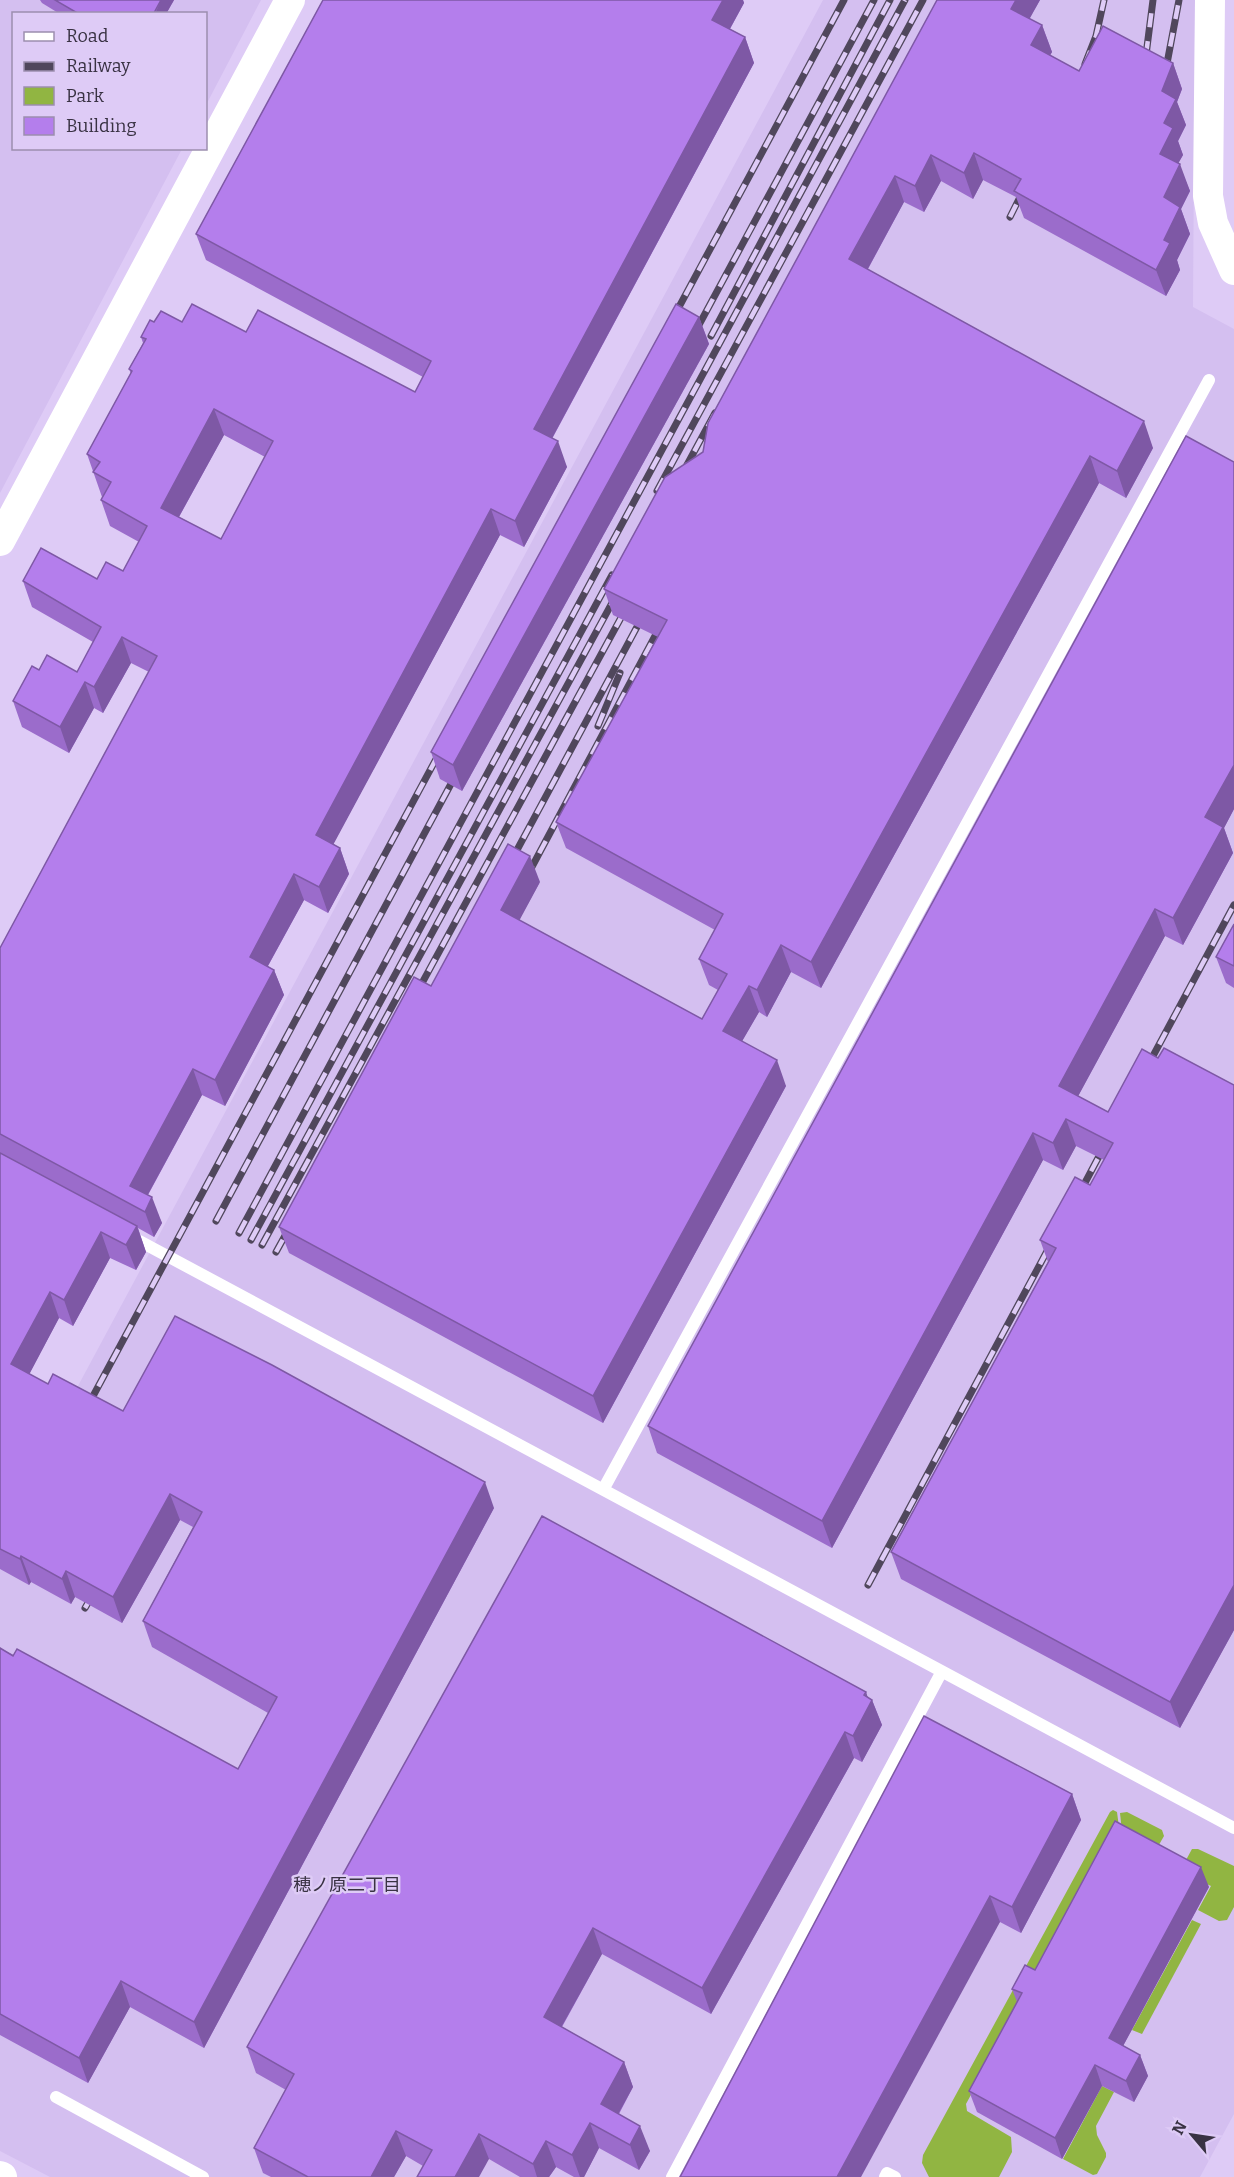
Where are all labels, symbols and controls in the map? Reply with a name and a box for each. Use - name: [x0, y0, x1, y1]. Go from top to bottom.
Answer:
- legend: [12, 12, 207, 150]
- text: Road: [66, 25, 109, 47]
- text: Railway: [66, 55, 131, 77]
- text: Park: [66, 85, 105, 107]
- text: Building: [66, 115, 137, 137]
- district label: 穂ノ原二丁目: [293, 1874, 401, 1896]
- north arrow: [1162, 2105, 1222, 2165]
- text: N: [1168, 2118, 1191, 2138]

